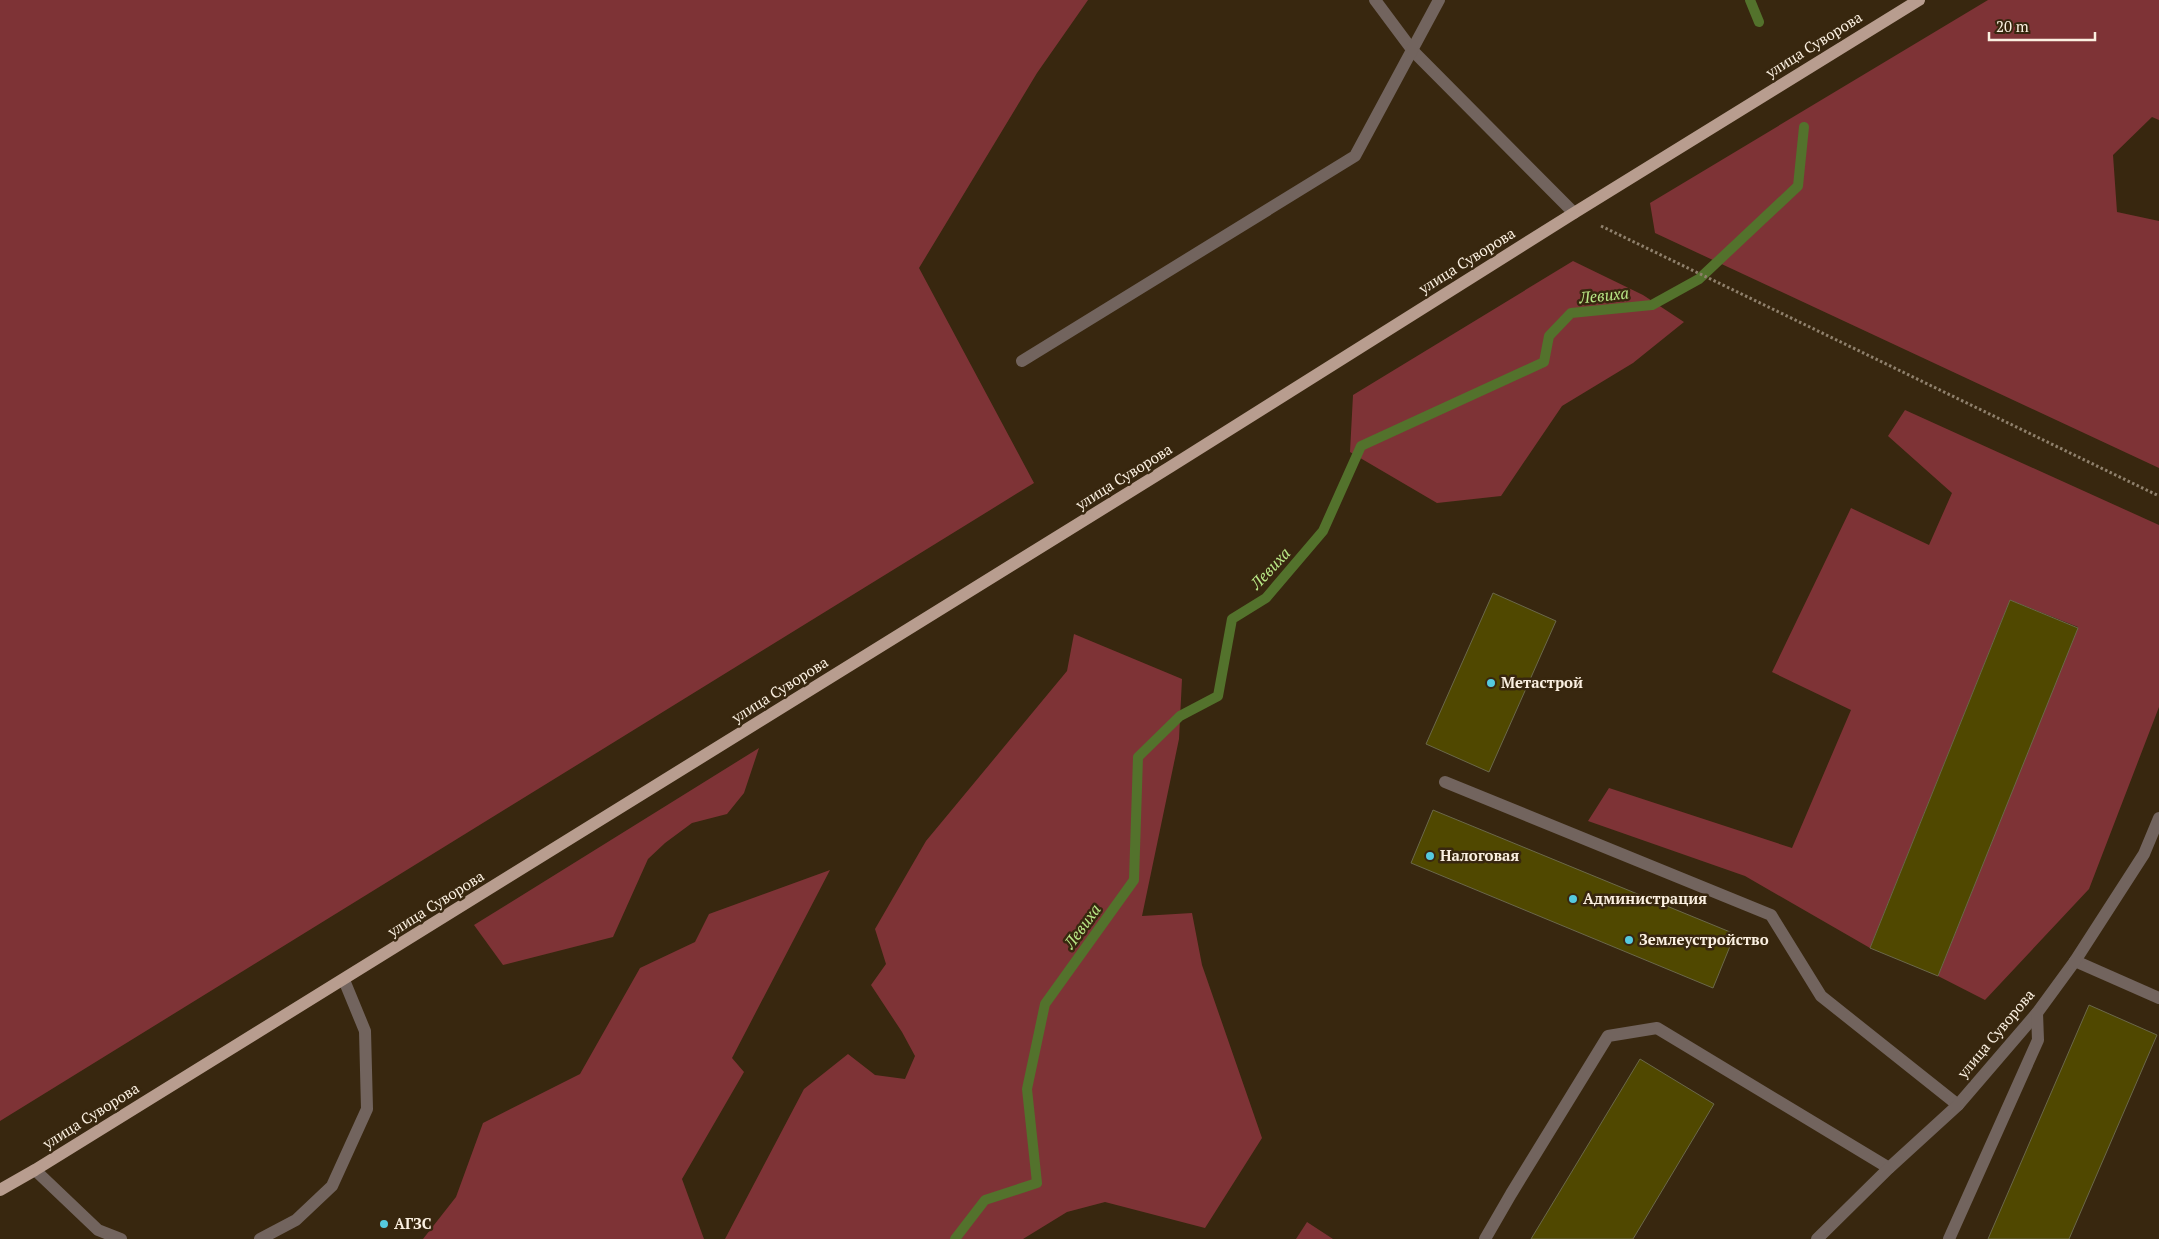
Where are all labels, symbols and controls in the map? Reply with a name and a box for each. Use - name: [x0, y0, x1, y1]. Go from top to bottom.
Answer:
- street label: улица Суворова: [1761, 6, 1866, 82]
- scale bar: [1989, 10, 2095, 42]
- text: 20 m: [1996, 16, 2029, 36]
- street label: улица Суворова: [1414, 222, 1519, 298]
- water label: Левиха: [1577, 281, 1630, 309]
- street label: улица Суворова: [1071, 438, 1176, 514]
- water label: Левиха: [1244, 542, 1295, 594]
- street label: улица Суворова: [727, 651, 832, 727]
- place label: Метастрой: [1501, 672, 1583, 692]
- marker: Метастрой: [1485, 677, 1497, 689]
- place label: Налоговая: [1440, 845, 1519, 865]
- marker: Налоговая: [1424, 850, 1436, 862]
- street label: улица Суворова: [383, 865, 488, 941]
- place label: Администрация: [1583, 888, 1707, 908]
- marker: Администрация: [1567, 893, 1579, 905]
- water label: Левиха: [1058, 899, 1106, 953]
- place label: Землеустройство: [1639, 929, 1769, 949]
- marker: Землеустройство: [1623, 934, 1635, 946]
- street label: улица Суворова: [1951, 984, 2039, 1083]
- street label: улица Суворова: [38, 1077, 143, 1153]
- place label: АГЗС: [394, 1213, 432, 1233]
- marker: АГЗС: [378, 1218, 390, 1230]

